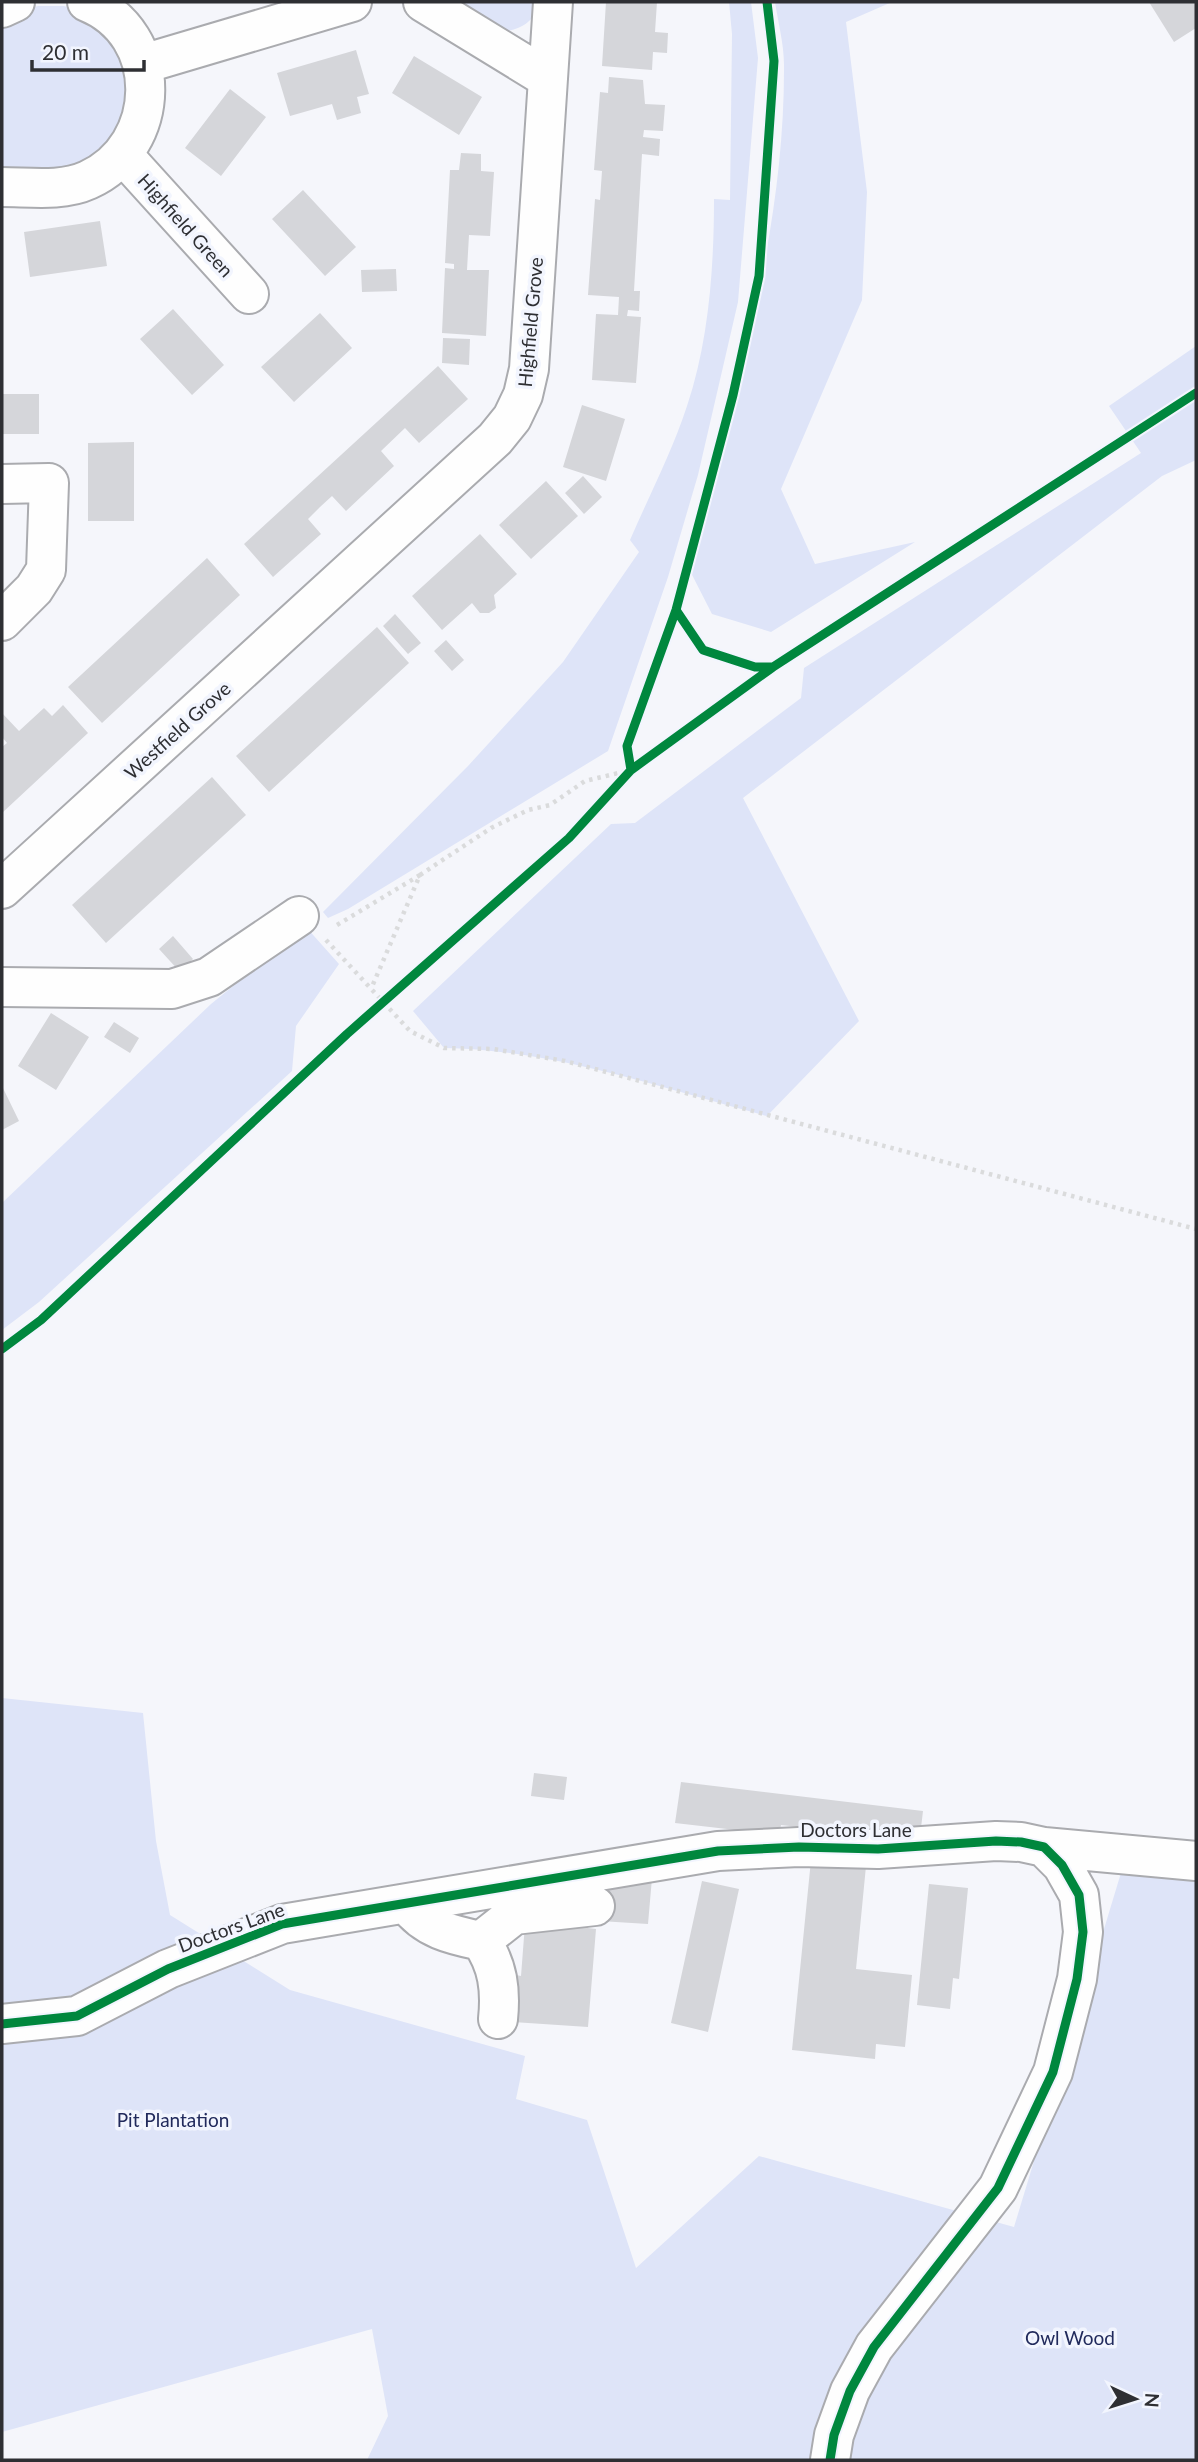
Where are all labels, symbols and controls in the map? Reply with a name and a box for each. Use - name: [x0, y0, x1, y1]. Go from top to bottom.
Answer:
- scale bar: [32, 28, 144, 72]
- text: 20 m: [42, 39, 89, 64]
- street label: Highfield Green: [134, 169, 238, 281]
- street label: Highfield Grove: [513, 256, 547, 388]
- street label: Westfield Grove: [119, 676, 235, 784]
- street label: Doctors Lane: [800, 1818, 912, 1841]
- street label: Doctors Lane: [175, 1897, 287, 1957]
- park label: Pit Plantation: [117, 2108, 229, 2131]
- park label: Owl Wood: [1025, 2326, 1115, 2349]
- north arrow: [1100, 2364, 1170, 2434]
- text: N: [1140, 2392, 1164, 2408]

